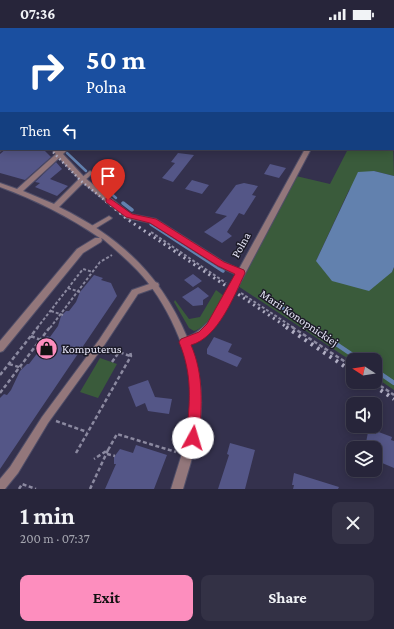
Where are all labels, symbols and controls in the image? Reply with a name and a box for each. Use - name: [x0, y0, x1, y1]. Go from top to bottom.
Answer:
- text: 07:36: [20, 6, 55, 22]
- icon: right: [20, 44, 72, 96]
- text: 50 m: [86, 44, 146, 75]
- text: Polna: [86, 77, 126, 97]
- icon: left: [59, 120, 81, 142]
- text: Then: [20, 123, 51, 139]
- pin: [91, 159, 125, 200]
- icon: arrive: [97, 165, 119, 187]
- street label: Polna: [228, 229, 254, 260]
- street label: Marii Konopnickiej: [257, 287, 341, 349]
- shop icon: Komputerus: [34, 336, 60, 362]
- place label: Komputerus: [62, 342, 122, 356]
- north arrow: [346, 353, 382, 389]
- map controls: [346, 353, 382, 477]
- button: sound: [346, 397, 382, 433]
- position arrow: [172, 417, 214, 459]
- button: layers: [346, 441, 382, 477]
- text: 1 min: [20, 502, 75, 529]
- button: close: [332, 502, 374, 544]
- text: 200 m · 07:37: [20, 531, 90, 546]
- button: Exit: [20, 575, 193, 621]
- button: Share: [201, 575, 374, 621]

